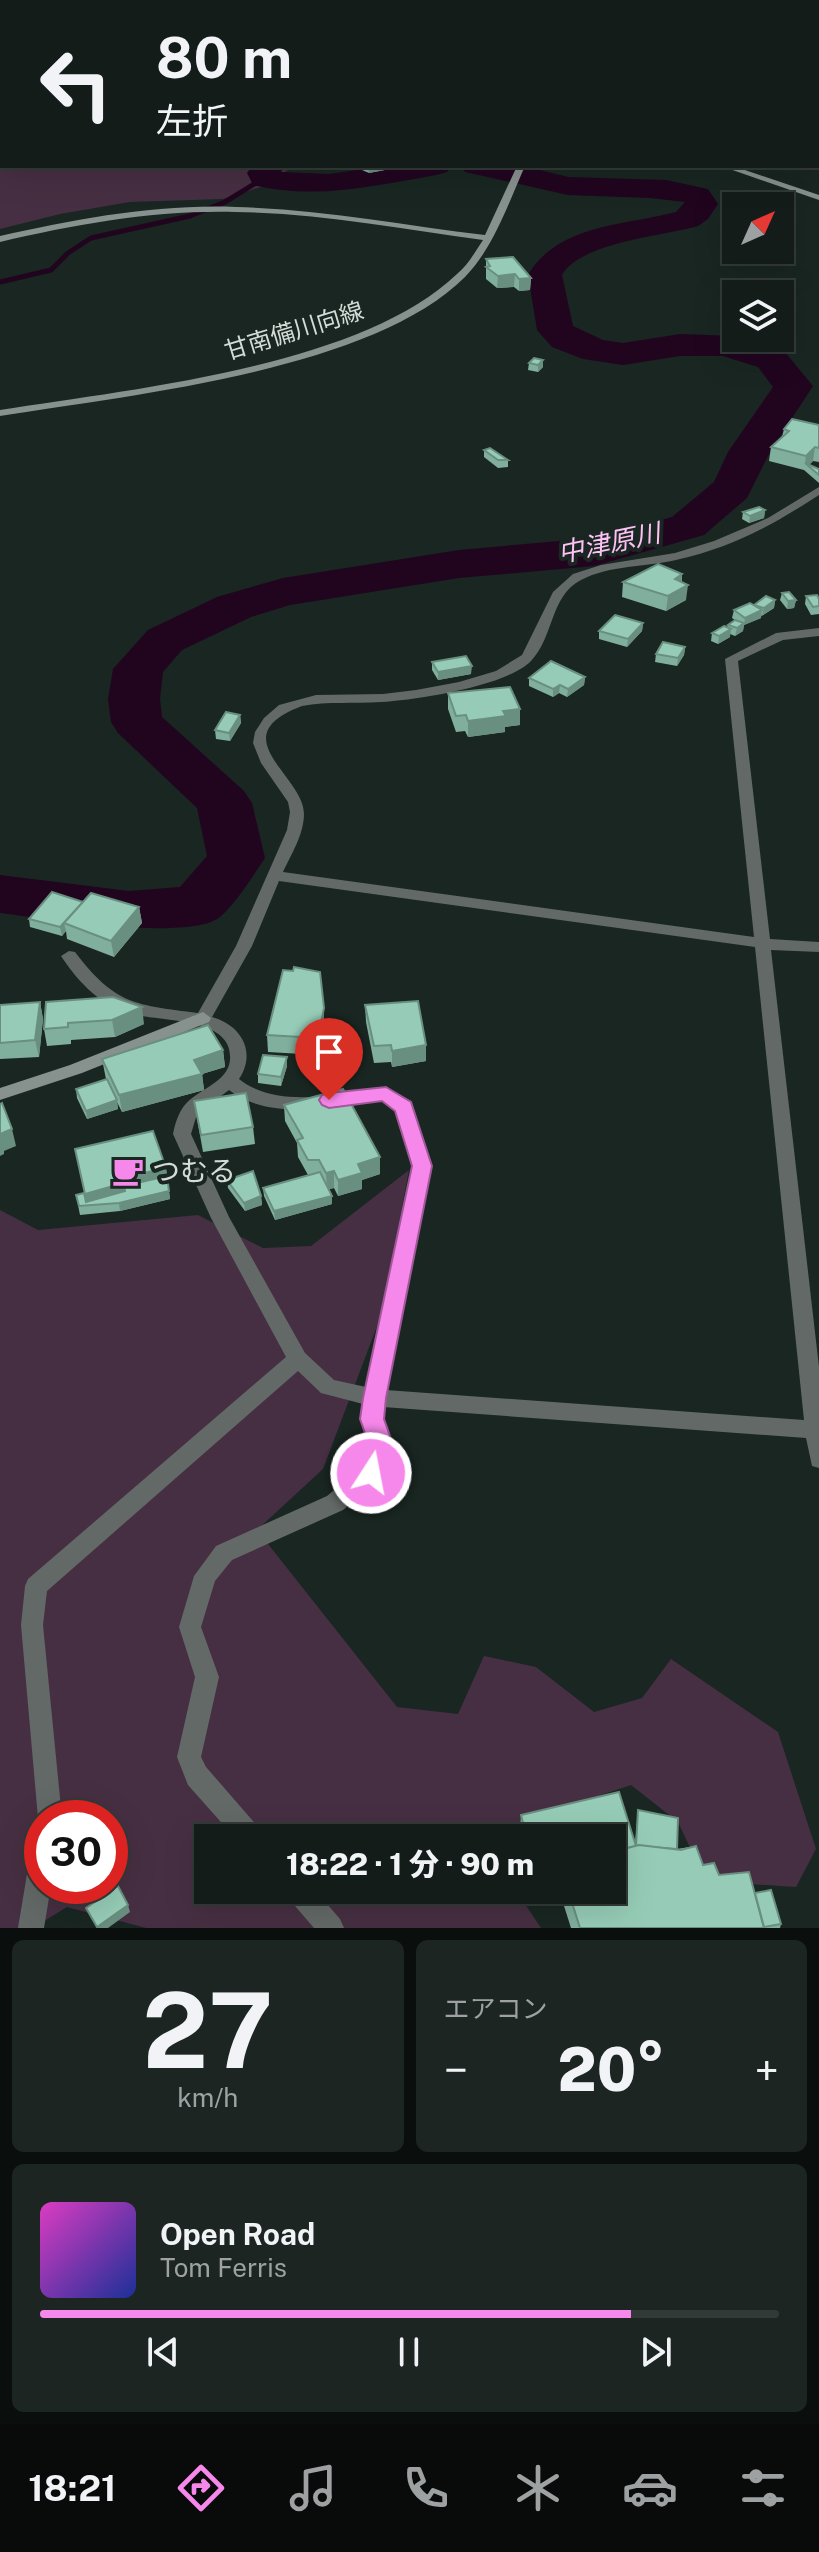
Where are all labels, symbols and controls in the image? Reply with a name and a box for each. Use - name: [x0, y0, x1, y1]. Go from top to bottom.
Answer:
- text: 80 m: [156, 25, 292, 91]
- icon: left: [24, 32, 128, 136]
- text: 左折: [156, 100, 228, 142]
- north arrow: [722, 192, 794, 264]
- map controls: [722, 192, 794, 352]
- button: layers: [722, 280, 794, 352]
- street label: 甘南備川向線: [221, 296, 367, 364]
- water label: 中津原川: [555, 516, 666, 568]
- pin: [295, 1018, 363, 1100]
- icon: arrive: [307, 1030, 351, 1074]
- cafe icon: つむる: [111, 1154, 145, 1188]
- place label: つむる: [152, 1154, 236, 1187]
- position arrow: [329, 1431, 413, 1515]
- speed limit sign: 30: [24, 1800, 128, 1904]
- text: 18:22 · 1 分 · 90 m: [286, 1846, 534, 1882]
- text: 27: [142, 1969, 273, 2091]
- text: エアコン: [444, 1993, 548, 2024]
- text: 20°: [558, 2034, 665, 2105]
- text: −: [444, 2044, 468, 2096]
- text: +: [755, 2044, 779, 2096]
- text: km/h: [177, 2082, 238, 2113]
- text: Open Road: [160, 2216, 315, 2252]
- text: Tom Ferris: [160, 2252, 287, 2283]
- icon: previous: [141, 2330, 185, 2374]
- icon: pause: [387, 2330, 431, 2374]
- icon: next: [634, 2330, 678, 2374]
- icon: directions: [173, 2460, 229, 2516]
- icon: music: [285, 2460, 341, 2516]
- icon: phone: [398, 2460, 454, 2516]
- icon: climate: [510, 2460, 566, 2516]
- icon: car: [622, 2460, 678, 2516]
- icon: filters: [735, 2460, 791, 2516]
- text: 18:21: [28, 2467, 116, 2509]

